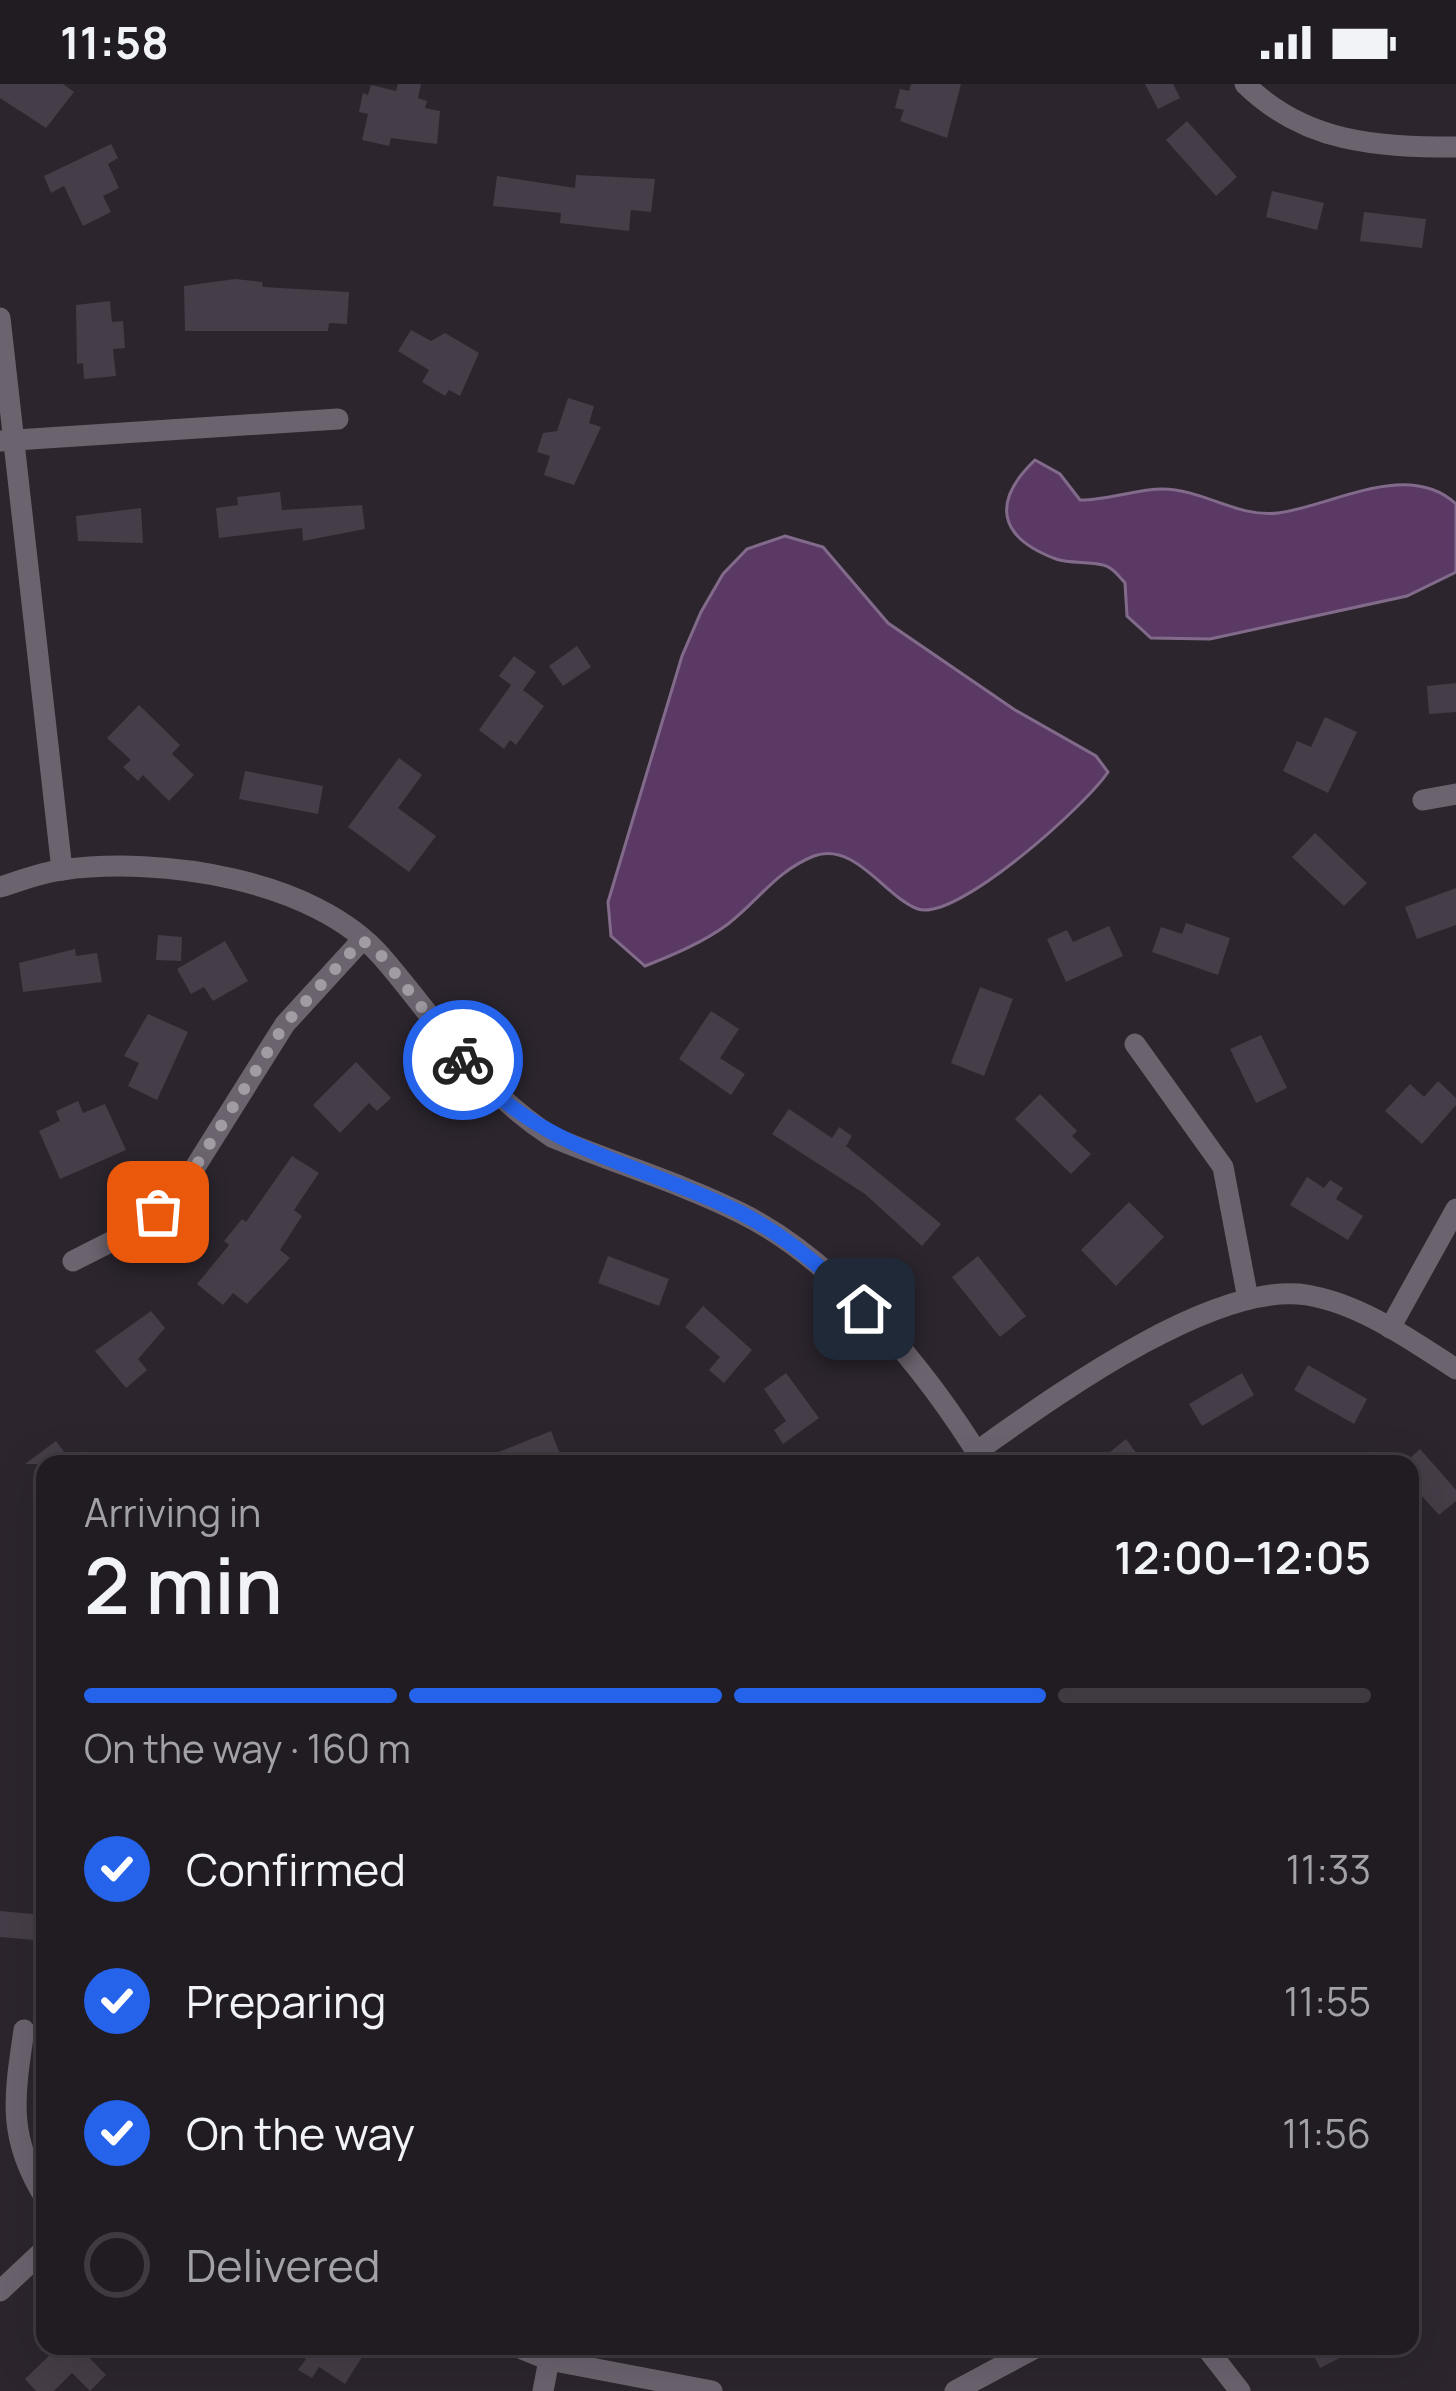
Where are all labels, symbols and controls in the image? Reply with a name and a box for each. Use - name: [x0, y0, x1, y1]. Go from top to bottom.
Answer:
- text: 11:58: [60, 11, 169, 73]
- courier: [403, 1000, 523, 1120]
- icon: bike: [430, 1027, 496, 1093]
- pin: [107, 1161, 209, 1263]
- icon: bag: [125, 1179, 191, 1245]
- pin: [813, 1258, 915, 1360]
- icon: home: [831, 1276, 897, 1342]
- text: Arriving in: [84, 1485, 261, 1539]
- text: 12:00–12:05: [1114, 1526, 1371, 1588]
- text: 2 min: [84, 1531, 283, 1637]
- text: On the way · 160 m: [84, 1721, 411, 1775]
- icon: check: [84, 1836, 150, 1902]
- text: Confirmed: [186, 1838, 406, 1900]
- text: 11:33: [1286, 1842, 1371, 1896]
- icon: check: [84, 1968, 150, 2034]
- text: Preparing: [186, 1970, 386, 2032]
- text: 11:55: [1284, 1974, 1371, 2028]
- icon: check: [84, 2100, 150, 2166]
- text: On the way: [186, 2102, 415, 2164]
- text: 11:56: [1282, 2106, 1371, 2160]
- text: Delivered: [186, 2234, 381, 2296]

